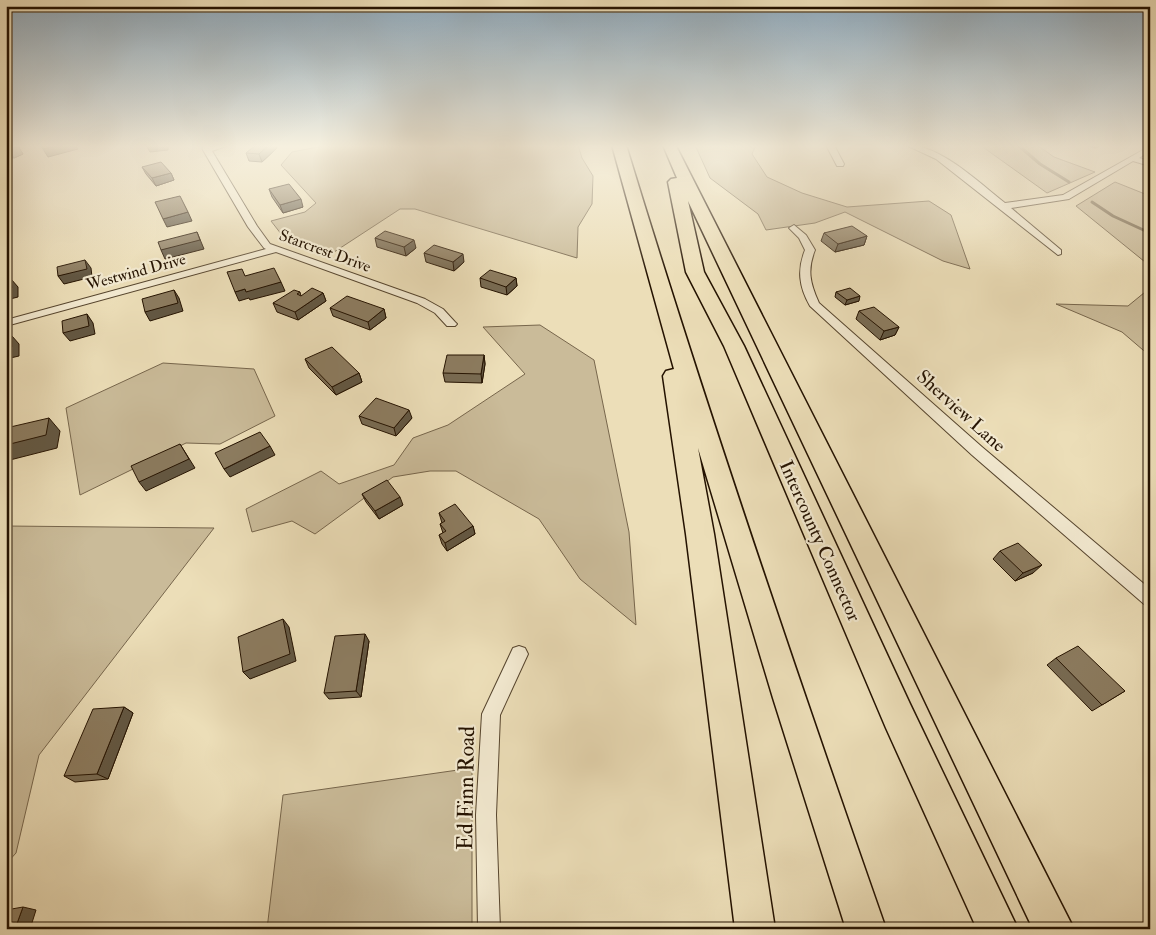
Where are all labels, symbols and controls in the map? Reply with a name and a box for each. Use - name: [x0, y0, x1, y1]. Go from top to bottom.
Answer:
- street label: Starcrest Drive: [276, 225, 374, 277]
- street label: Westwind Drive: [83, 249, 188, 295]
- street label: Sherview Lane: [911, 365, 1011, 457]
- street label: Intercounty Connector: [774, 457, 866, 625]
- street label: Ed Finn Road: [451, 726, 481, 850]

